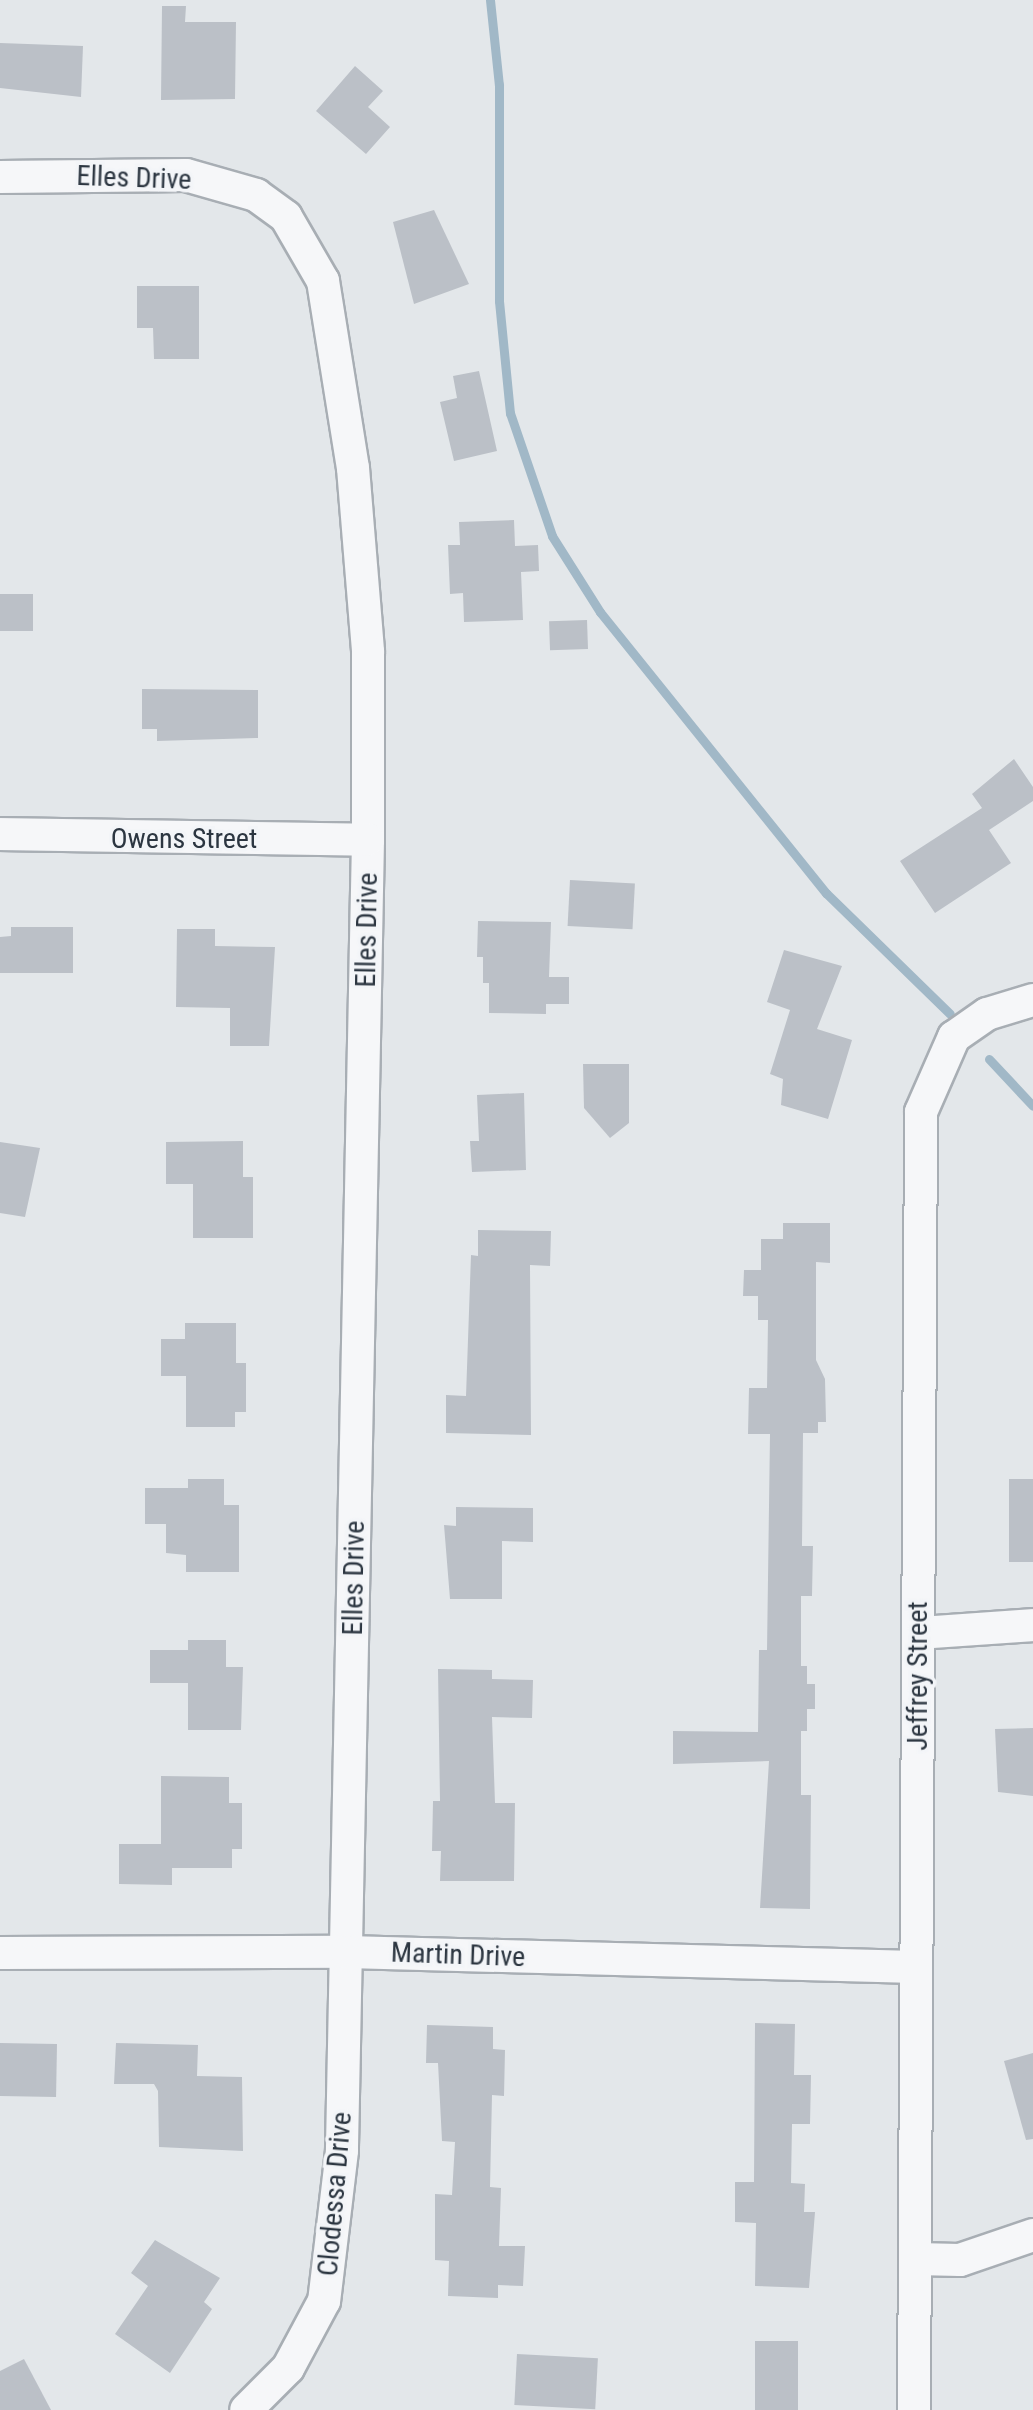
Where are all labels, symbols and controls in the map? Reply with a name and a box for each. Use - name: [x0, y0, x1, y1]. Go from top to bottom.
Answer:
- street label: Elles Drive: [76, 159, 192, 197]
- street label: Owens Street: [111, 822, 257, 856]
- street label: Elles Drive: [349, 872, 385, 988]
- street label: Elles Drive: [336, 1520, 372, 1636]
- street label: Jeffrey Street: [901, 1601, 935, 1751]
- street label: Martin Drive: [390, 1936, 526, 1974]
- street label: Clodessa Drive: [311, 2111, 359, 2277]

